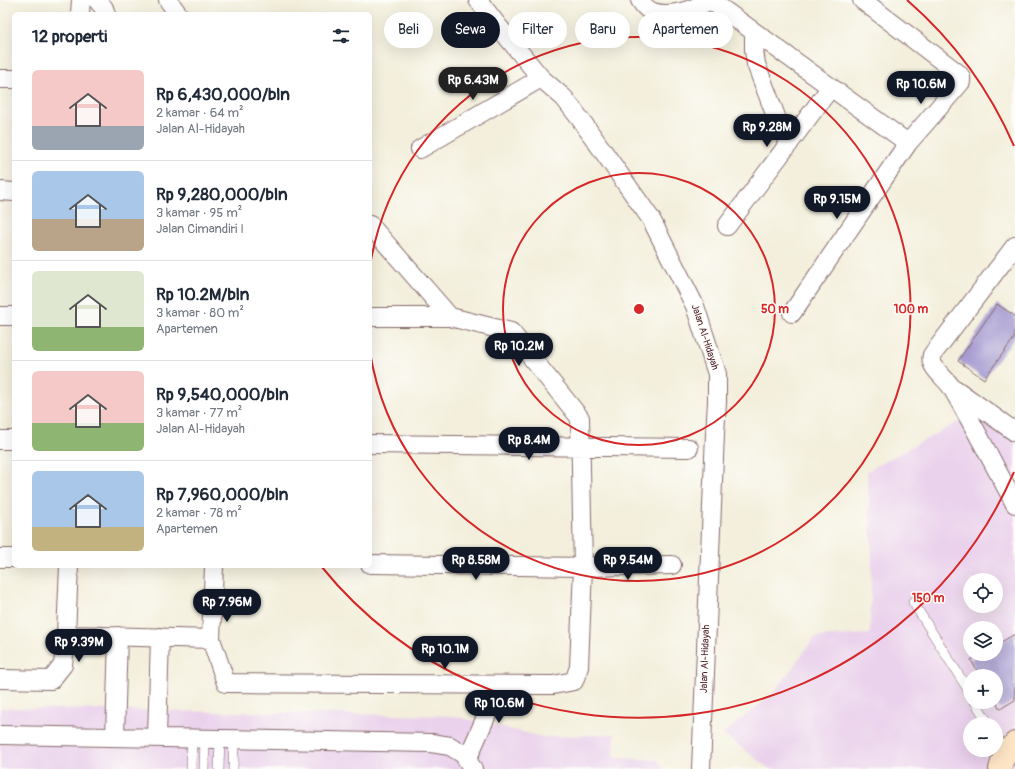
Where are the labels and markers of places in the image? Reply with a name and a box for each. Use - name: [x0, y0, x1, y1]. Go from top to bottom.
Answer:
- pin: Rp 6.43M: [432, 67, 514, 101]
- pin: Rp 10.6M: [880, 71, 962, 105]
- pin: Rp 9.28M: [726, 114, 808, 148]
- pin: Rp 9.15M: [796, 186, 878, 220]
- centre of rings: [632, 302, 646, 316]
- pin: Rp 10.2M: [478, 333, 560, 367]
- pin: Rp 8.4M: [492, 427, 566, 461]
- pin: Rp 8.58M: [435, 547, 517, 581]
- pin: Rp 9.54M: [587, 547, 669, 581]
- pin: Rp 7.96M: [186, 589, 268, 623]
- pin: Rp 9.39M: [38, 629, 120, 663]
- pin: Rp 10.1M: [404, 636, 486, 670]
- pin: Rp 10.6M: [458, 690, 540, 724]

